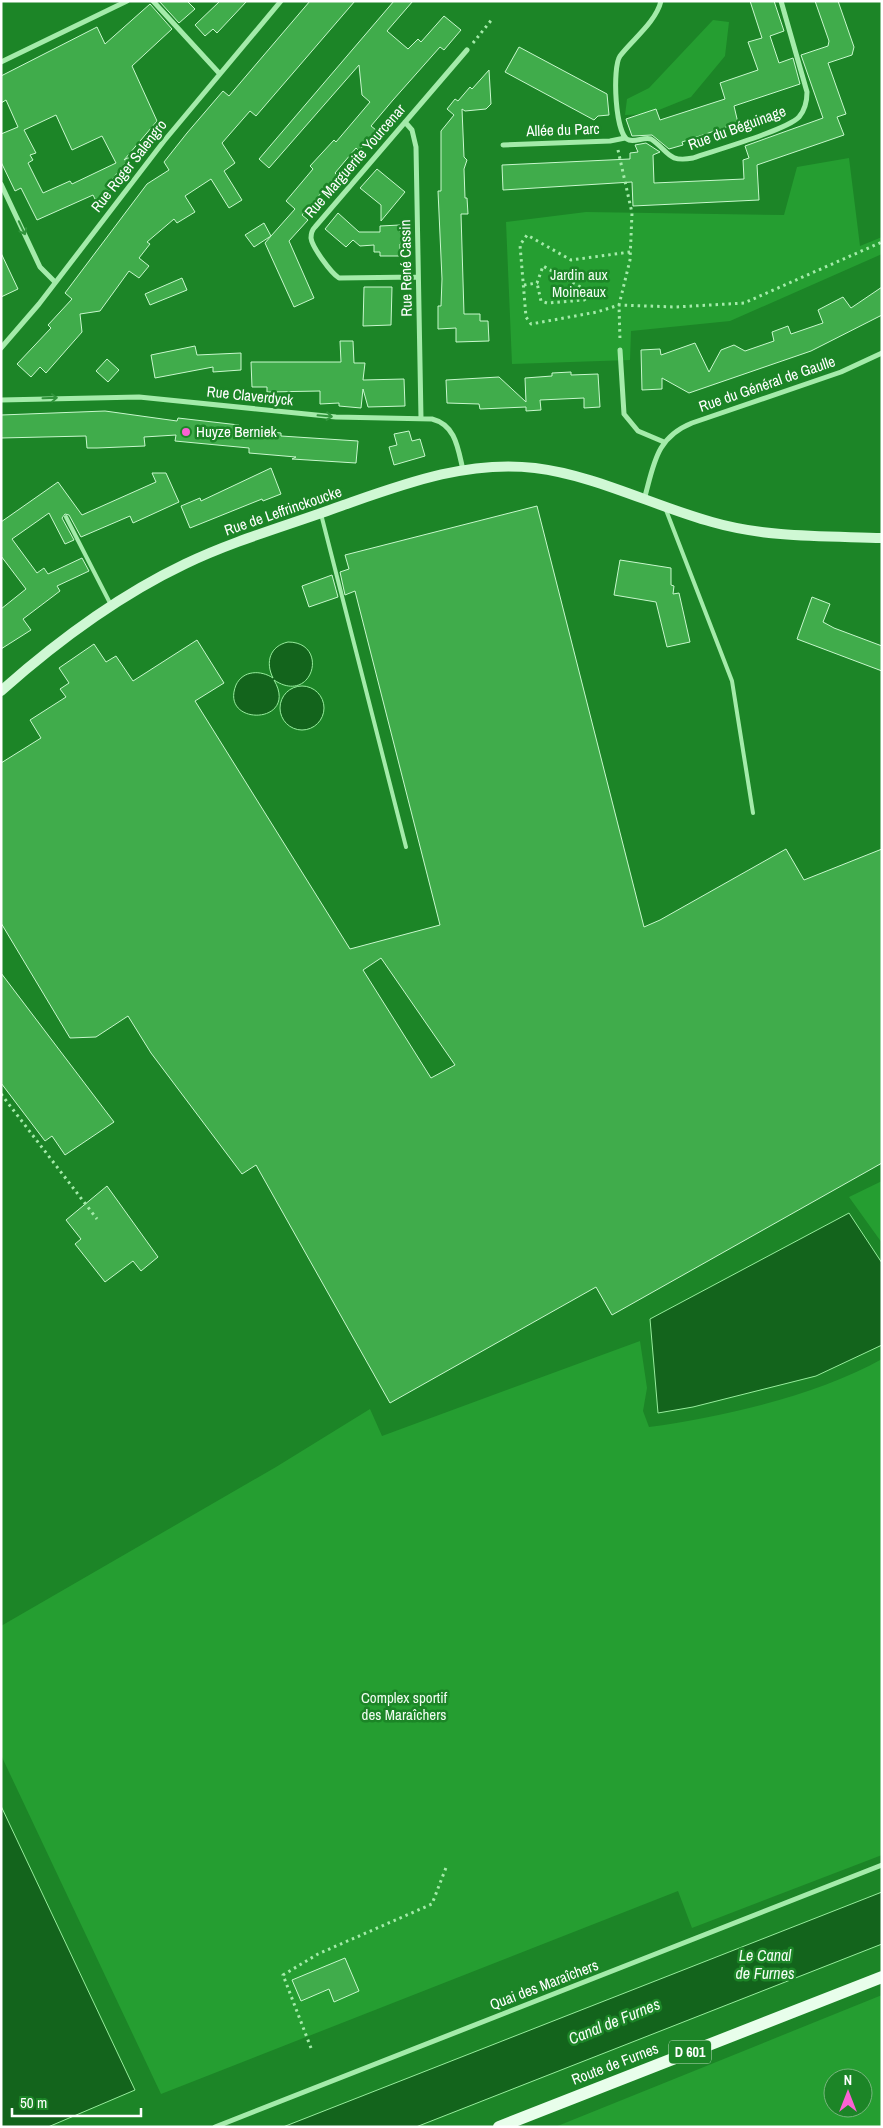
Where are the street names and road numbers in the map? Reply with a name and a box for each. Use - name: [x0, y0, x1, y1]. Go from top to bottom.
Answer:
- street label: Rue Marguerite Yourcenar: [299, 99, 410, 222]
- street label: Rue du Béguinage: [685, 100, 789, 155]
- street label: Rue Roger Salengro: [86, 115, 171, 216]
- street label: Allée du Parc: [525, 118, 600, 141]
- street label: Rue René Cassin: [394, 219, 417, 317]
- street label: Rue du Général de Gaulle: [696, 350, 838, 417]
- street label: Rue Claverdyck: [206, 381, 295, 411]
- street label: Rue de Leffrinckoucke: [221, 481, 344, 540]
- street label: Quai des Maraîchers: [486, 1954, 601, 2015]
- street label: Route de Furnes: [568, 2037, 661, 2090]
- road number: D 601: [669, 2040, 711, 2064]

